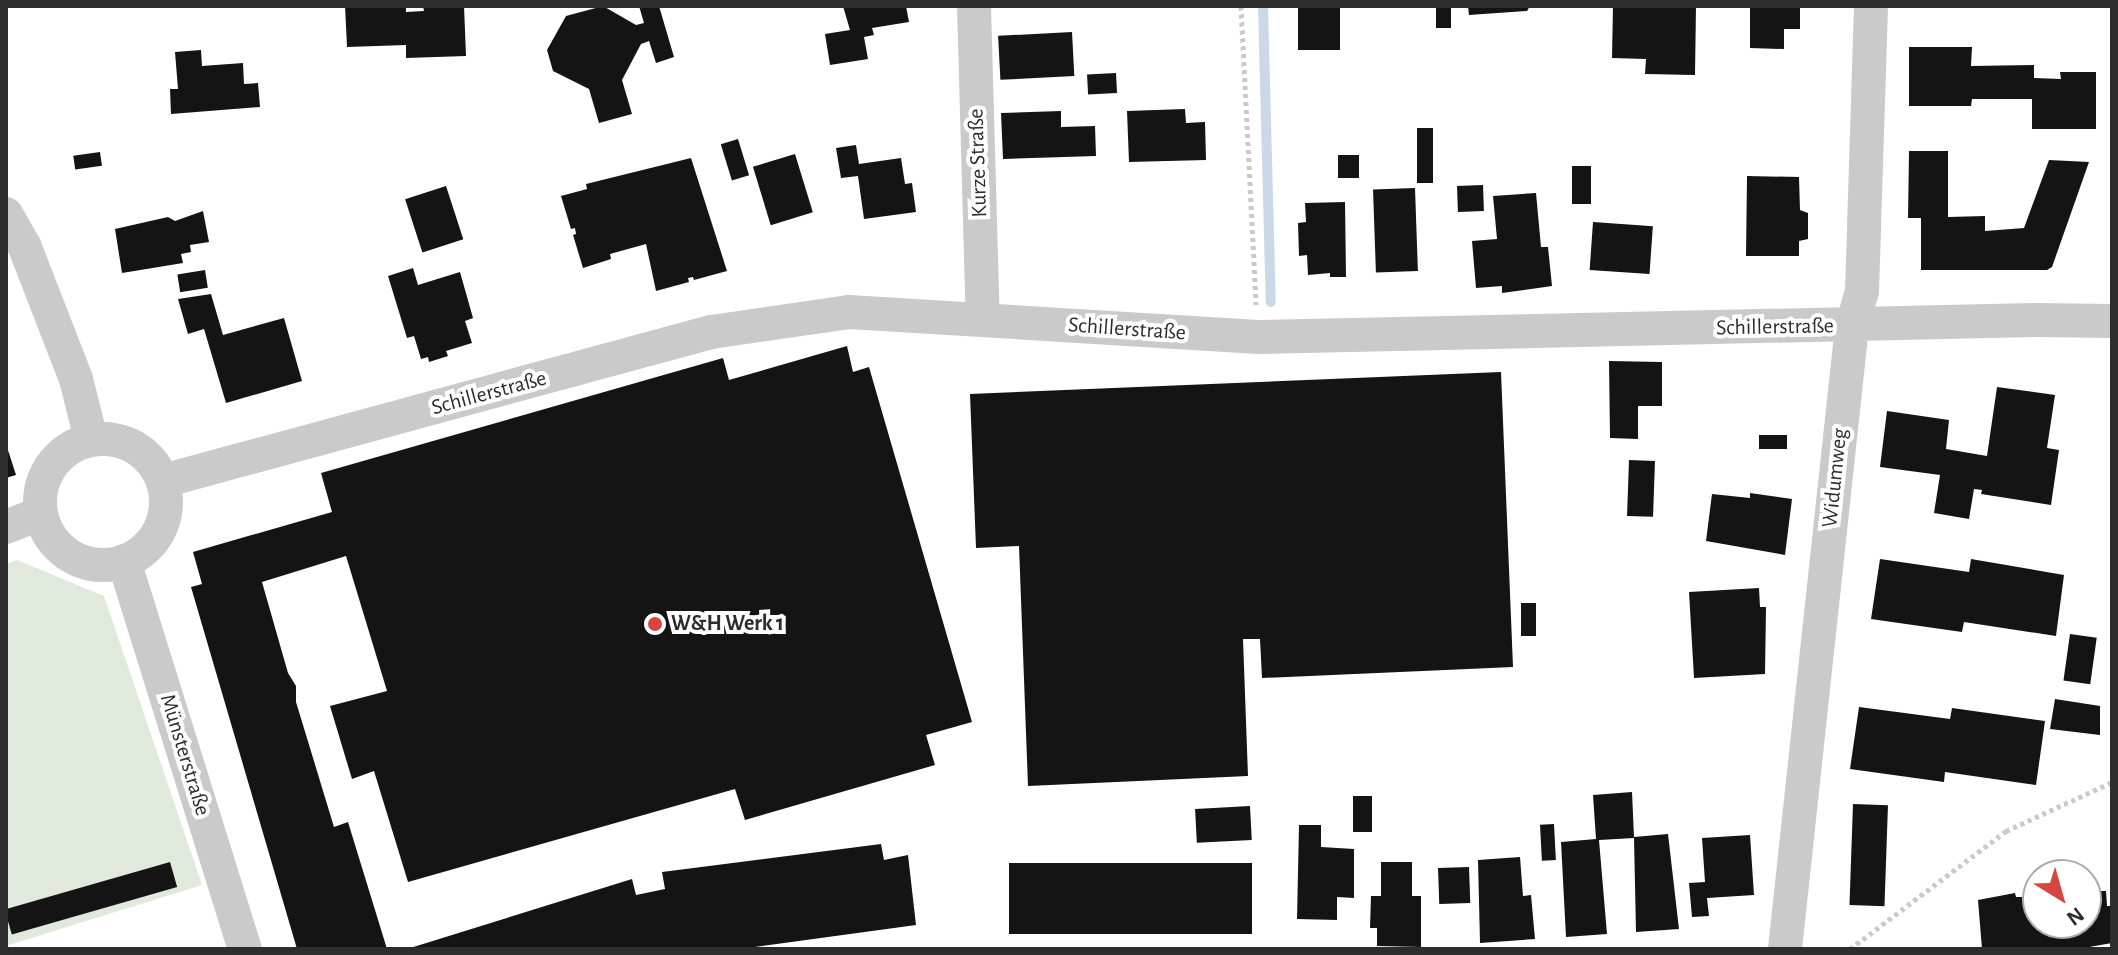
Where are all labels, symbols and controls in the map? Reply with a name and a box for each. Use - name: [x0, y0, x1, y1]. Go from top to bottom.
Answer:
- street label: Kurze Straße: [963, 108, 993, 218]
- street label: Schillerstraße: [1067, 312, 1187, 346]
- street label: Schillerstraße: [1716, 313, 1834, 341]
- street label: Schillerstraße: [429, 365, 549, 421]
- street label: Widumweg: [1817, 427, 1853, 529]
- place label: W&H Werk 1: [671, 611, 784, 637]
- marker: W&H Werk 1: [646, 615, 664, 633]
- street label: Münsterstraße: [154, 691, 216, 819]
- north arrow: [2022, 859, 2102, 939]
- text: N: [2063, 903, 2088, 930]

